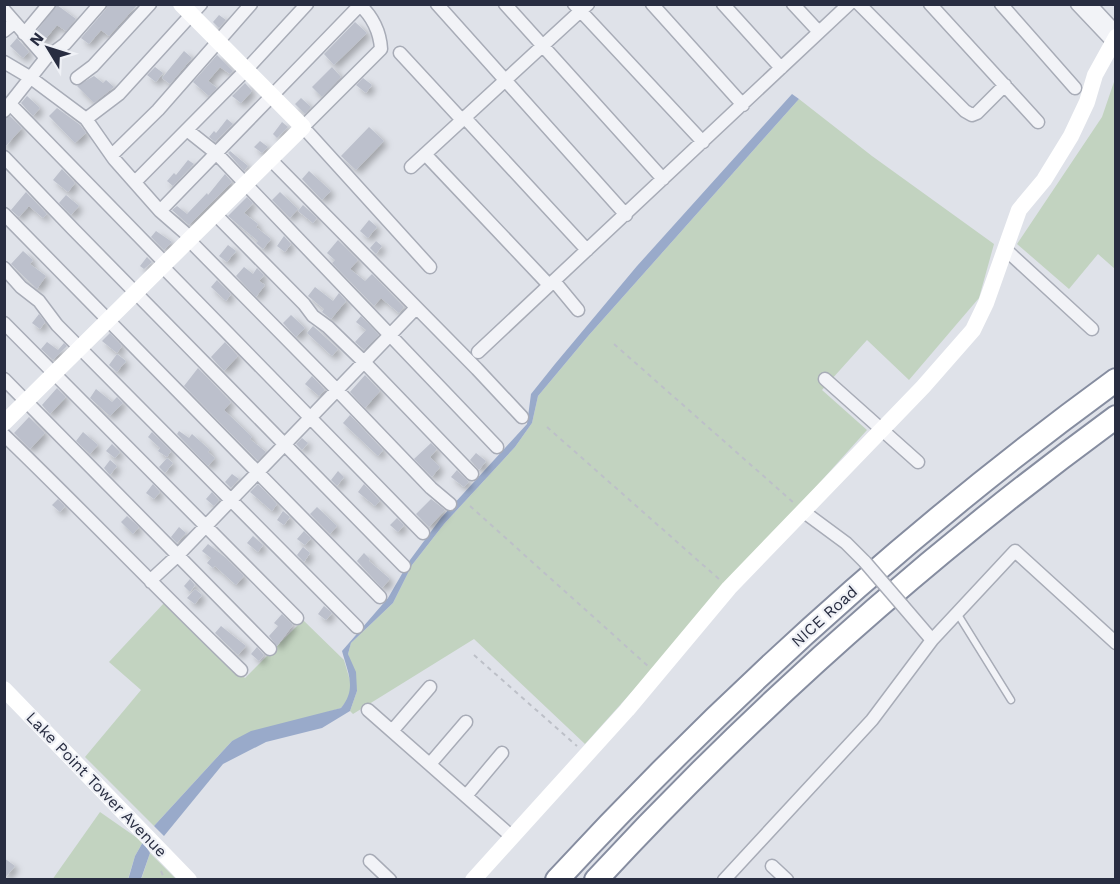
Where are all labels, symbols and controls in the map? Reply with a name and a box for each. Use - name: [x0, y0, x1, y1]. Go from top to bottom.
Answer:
- north arrow: [18, 18, 78, 78]
- text: N: [25, 29, 48, 50]
- street label: NICE Road: [787, 582, 861, 651]
- street label: Lake Point Tower Avenue: [22, 708, 171, 861]

